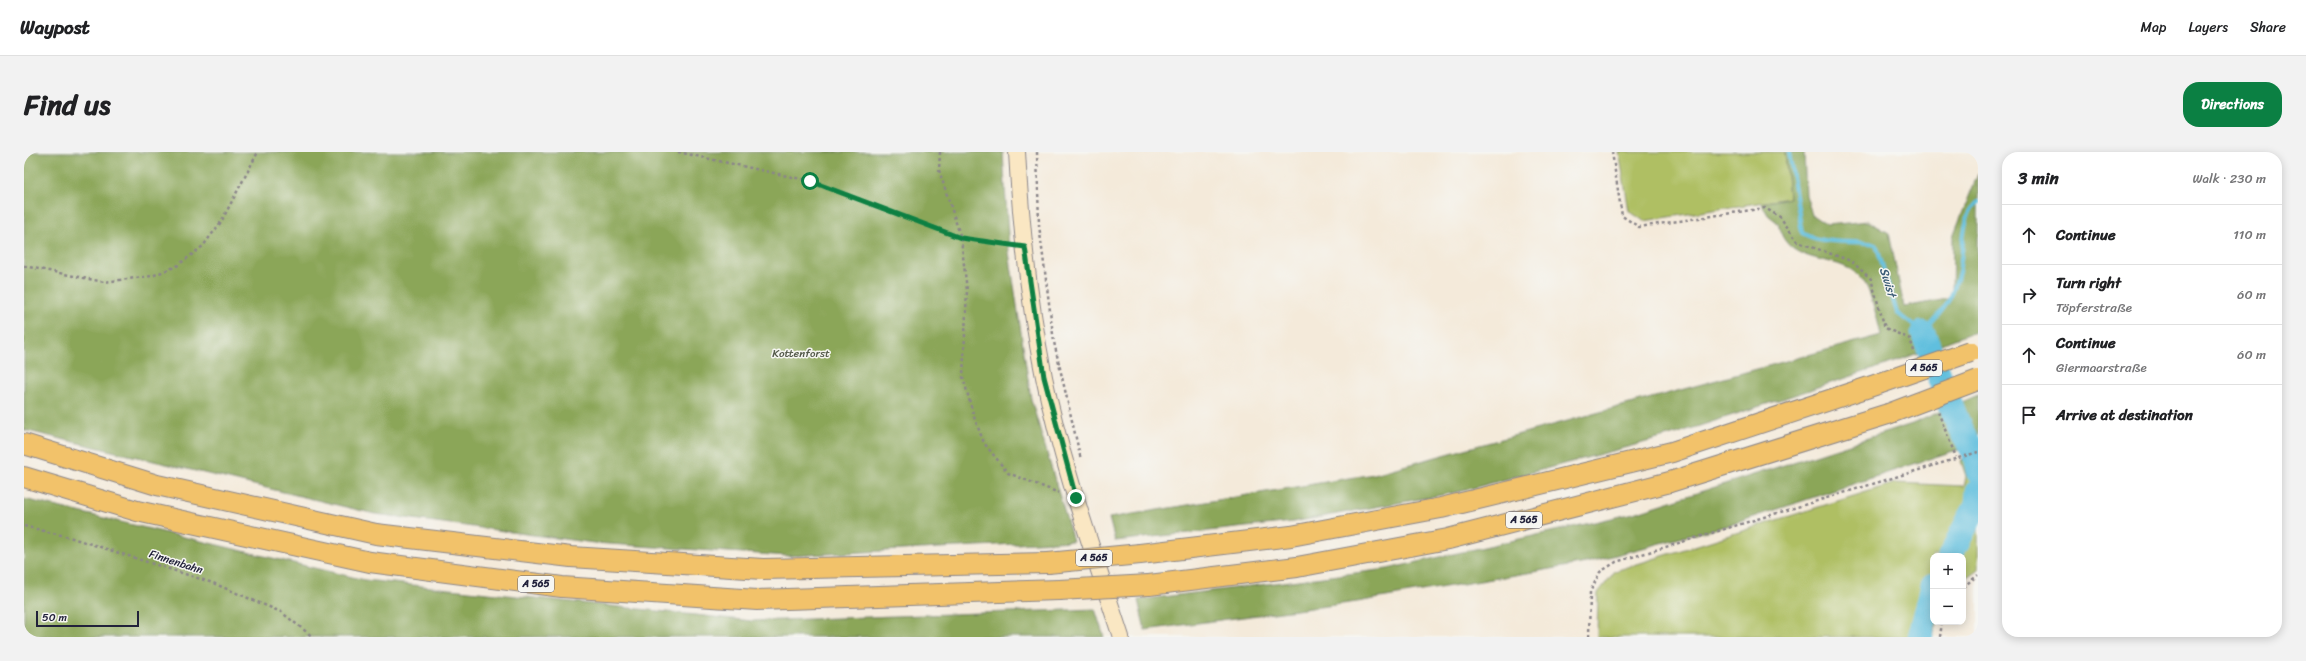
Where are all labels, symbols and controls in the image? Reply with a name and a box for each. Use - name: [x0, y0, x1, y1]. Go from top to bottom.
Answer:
- text: Waypost: [20, 11, 90, 44]
- text: Map: [2141, 15, 2166, 40]
- text: Layers: [2188, 15, 2228, 40]
- text: Share: [2250, 15, 2286, 40]
- text: Find us: [24, 80, 111, 129]
- button: Directions: [2183, 82, 2282, 127]
- text: 3 min: [2018, 163, 2059, 193]
- text: Walk · 230 m: [2192, 167, 2266, 190]
- route start: [801, 172, 819, 190]
- text: Continue: [2056, 222, 2116, 248]
- text: 110 m: [2233, 223, 2266, 246]
- icon: ahead: [2018, 224, 2040, 246]
- water label: Swist: [1873, 265, 1903, 301]
- text: Turn right: [2056, 270, 2121, 296]
- text: 60 m: [2237, 283, 2266, 306]
- icon: right: [2018, 284, 2040, 306]
- text: Töpferstraße: [2056, 296, 2132, 319]
- text: Continue: [2056, 330, 2116, 356]
- text: 60 m: [2237, 343, 2266, 366]
- park label: Kottenforst: [772, 344, 830, 363]
- icon: ahead: [2018, 344, 2040, 366]
- text: Giermaarstraße: [2056, 356, 2147, 379]
- road number: A 565: [1906, 360, 1942, 376]
- text: Arrive at destination: [2056, 402, 2193, 428]
- icon: arrive: [2018, 404, 2040, 426]
- route end: [1067, 489, 1085, 507]
- road number: A 565: [1506, 512, 1542, 528]
- street label: Finnenbahn: [147, 544, 205, 580]
- road number: A 565: [1076, 550, 1112, 566]
- map controls: [1930, 553, 1966, 625]
- button: +: [1930, 553, 1966, 589]
- road number: A 565: [518, 576, 554, 592]
- button: −: [1930, 589, 1966, 625]
- text: 50 m: [42, 608, 67, 627]
- scale bar: [36, 609, 139, 628]

